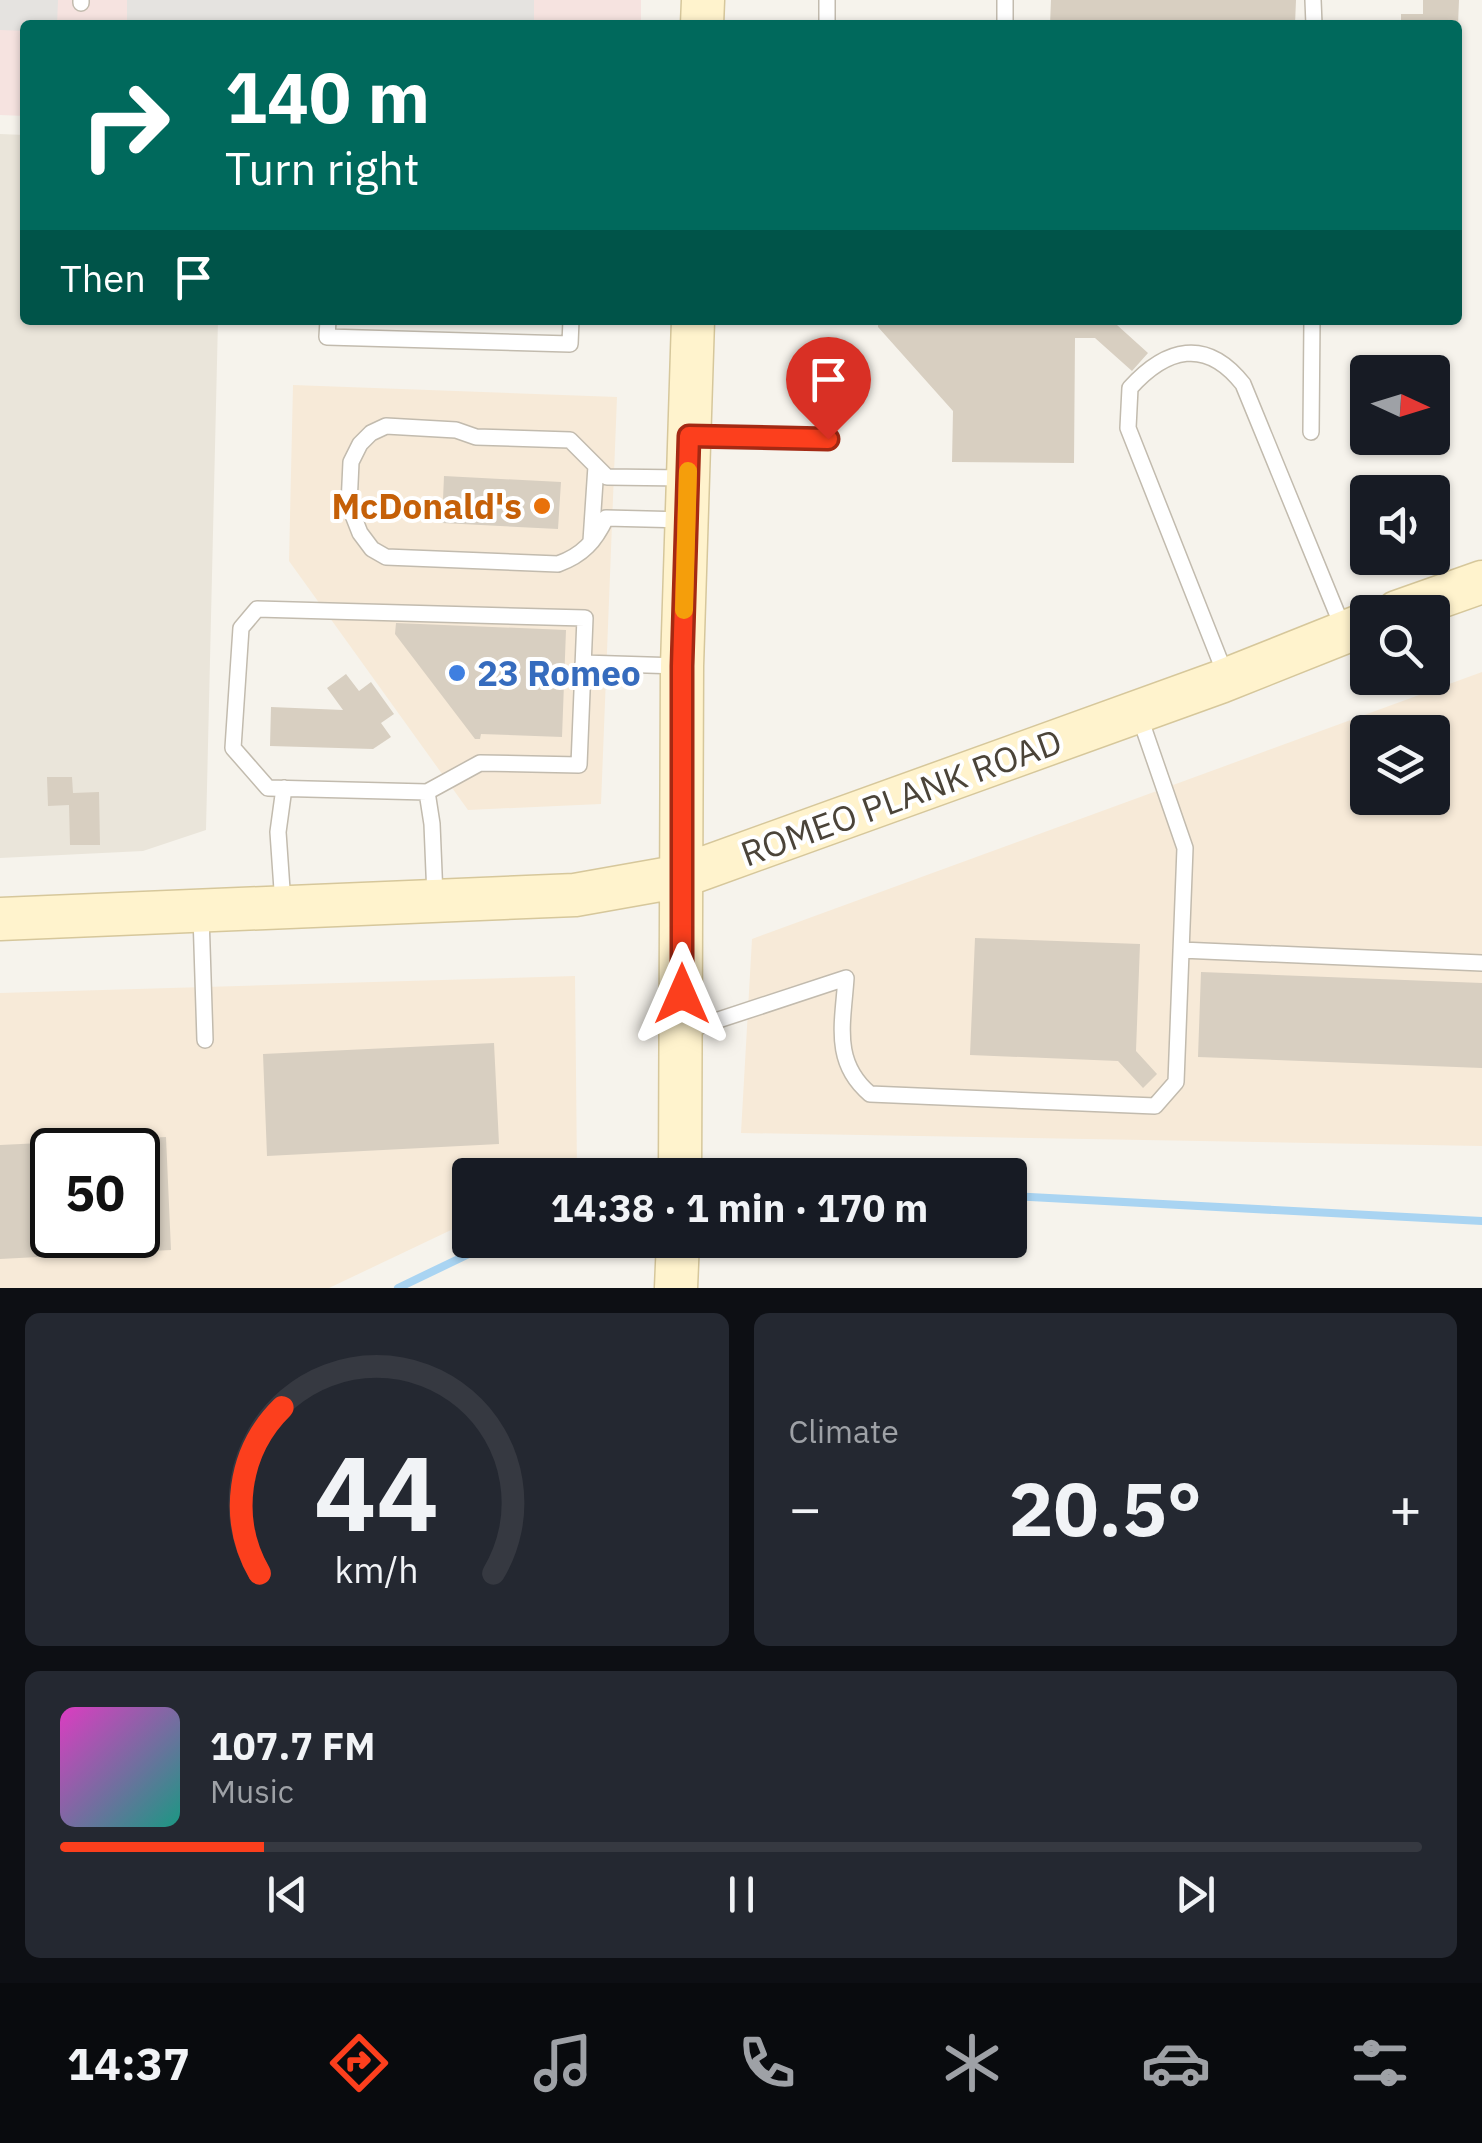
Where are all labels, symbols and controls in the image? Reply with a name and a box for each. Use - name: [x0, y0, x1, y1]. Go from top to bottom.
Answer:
- text: 140 m: [225, 51, 430, 142]
- icon: right: [60, 60, 190, 190]
- text: Turn right: [225, 139, 420, 197]
- icon: arrive: [166, 250, 221, 305]
- text: Then: [60, 253, 146, 302]
- pin: [786, 337, 871, 440]
- icon: arrive: [801, 352, 856, 407]
- north arrow: [1350, 355, 1450, 455]
- map controls: [1350, 355, 1450, 815]
- button: sound: [1350, 475, 1450, 575]
- place label: McDonald's: [331, 483, 522, 529]
- marker: McDonald's: [531, 495, 553, 517]
- button: search: [1350, 595, 1450, 695]
- place label: 23 Romeo: [477, 650, 641, 696]
- marker: 23 Romeo: [446, 662, 468, 684]
- button: layers: [1350, 715, 1450, 815]
- street label: ROMEO PLANK ROAD: [734, 718, 1068, 876]
- position arrow: [630, 942, 734, 1046]
- speed limit sign: 50: [30, 1128, 160, 1258]
- text: 14:38 · 1 min · 170 m: [551, 1183, 928, 1232]
- text: Climate: [789, 1410, 899, 1452]
- text: 44: [314, 1424, 439, 1560]
- text: 20.5°: [1008, 1459, 1202, 1557]
- text: −: [789, 1472, 822, 1543]
- text: +: [1389, 1472, 1422, 1543]
- text: km/h: [335, 1546, 419, 1593]
- text: 107.7 FM: [210, 1721, 375, 1770]
- text: Music: [210, 1770, 294, 1812]
- icon: previous: [260, 1867, 315, 1922]
- icon: pause: [714, 1867, 769, 1922]
- icon: next: [1168, 1867, 1223, 1922]
- icon: directions: [324, 2028, 394, 2098]
- icon: music: [528, 2028, 598, 2098]
- icon: phone: [732, 2028, 802, 2098]
- icon: climate: [937, 2028, 1007, 2098]
- icon: car: [1141, 2028, 1211, 2098]
- icon: filters: [1345, 2028, 1415, 2098]
- text: 14:37: [67, 2034, 190, 2092]

